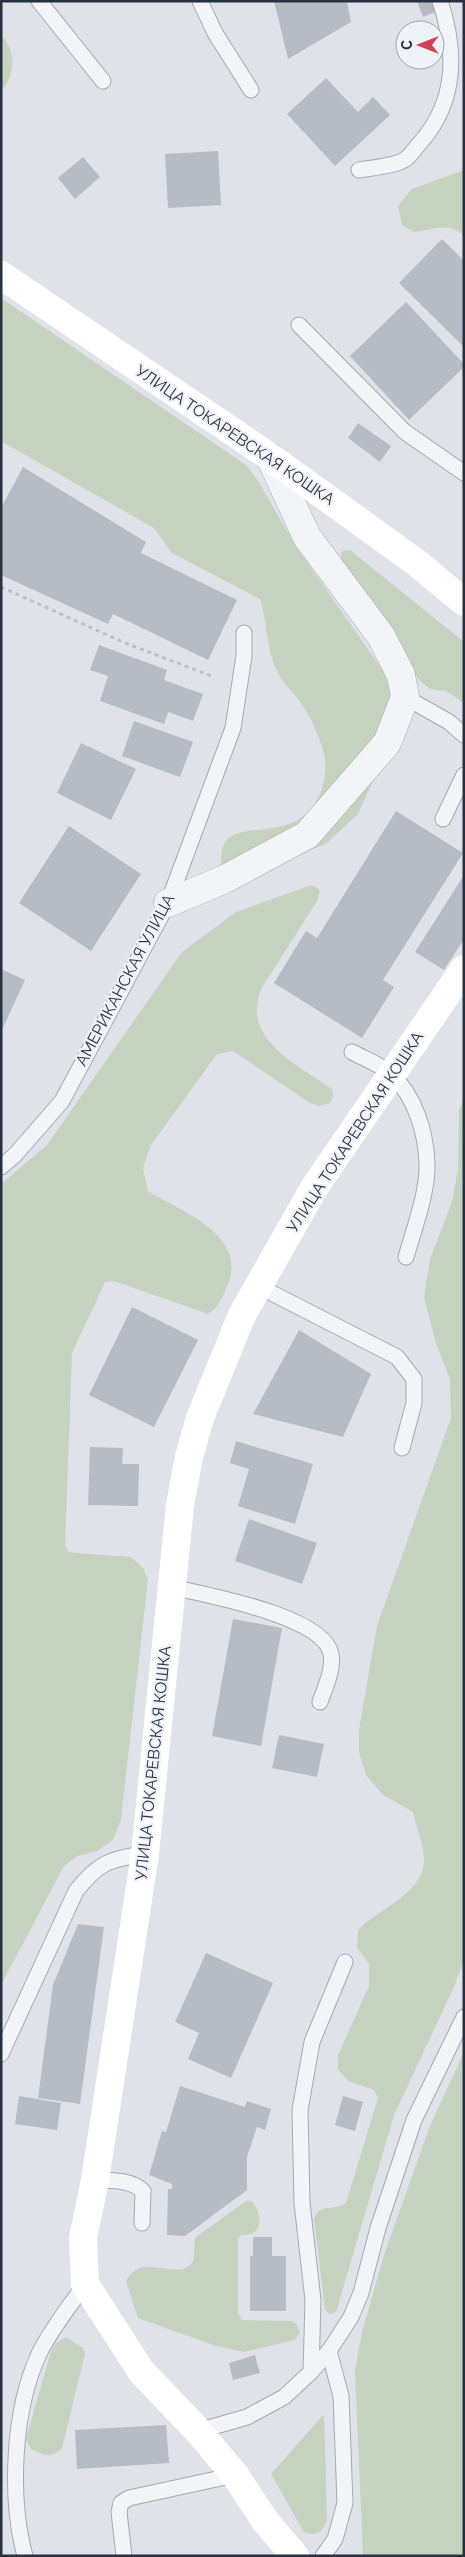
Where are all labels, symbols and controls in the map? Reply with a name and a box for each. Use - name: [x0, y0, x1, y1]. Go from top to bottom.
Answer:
- north arrow: [395, 20, 445, 70]
- text: С: [399, 40, 415, 50]
- street label: УЛИЦА ТОКАРЕВСКАЯ КОШКА: [132, 361, 338, 509]
- street label: АМЕРИКАНСКАЯ УЛИЦА: [72, 891, 179, 1069]
- street label: УЛИЦА ТОКАРЕВСКАЯ КОШКА: [283, 1028, 427, 1236]
- street label: УЛИЦА ТОКАРЕВСКАЯ КОШКА: [131, 1645, 175, 1881]

